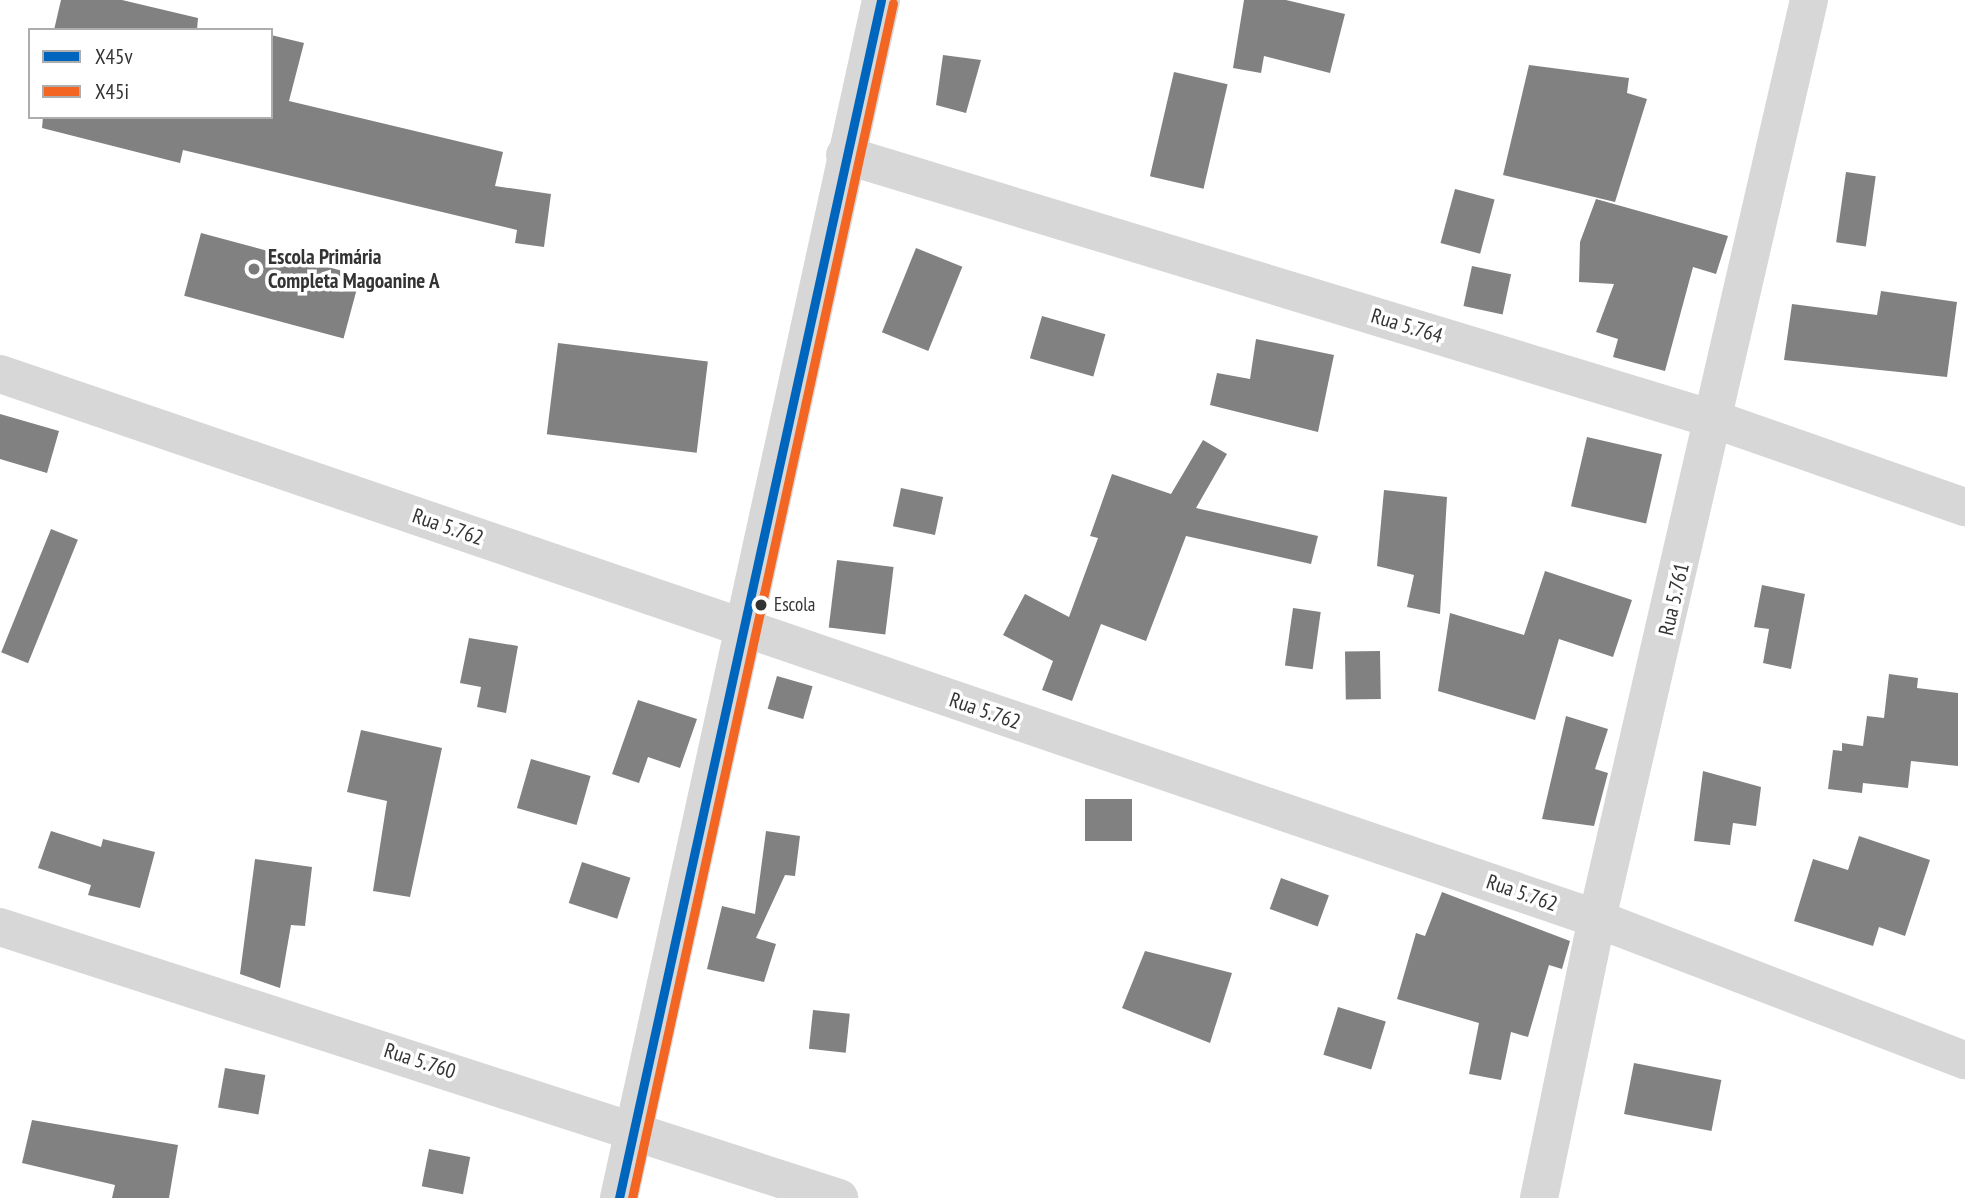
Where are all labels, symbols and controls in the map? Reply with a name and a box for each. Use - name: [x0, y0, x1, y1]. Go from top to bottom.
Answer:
- legend: [28, 28, 273, 119]
- text: X45v: [95, 43, 133, 70]
- text: X45i: [95, 78, 129, 105]
- place label: Escola Primária Completa Magoanine A: [268, 244, 440, 294]
- marker: Escola Primária Completa Magoanine A: [246, 261, 262, 277]
- street label: Rua 5.764: [1368, 303, 1446, 349]
- street label: Rua 5.762: [409, 503, 487, 551]
- street label: Rua 5.761: [1653, 560, 1695, 638]
- place label: Escola: [774, 594, 815, 616]
- marker: Escola: [754, 598, 768, 612]
- street label: Rua 5.762: [946, 687, 1024, 735]
- street label: Rua 5.762: [1483, 869, 1561, 917]
- street label: Rua 5.760: [381, 1038, 459, 1084]

